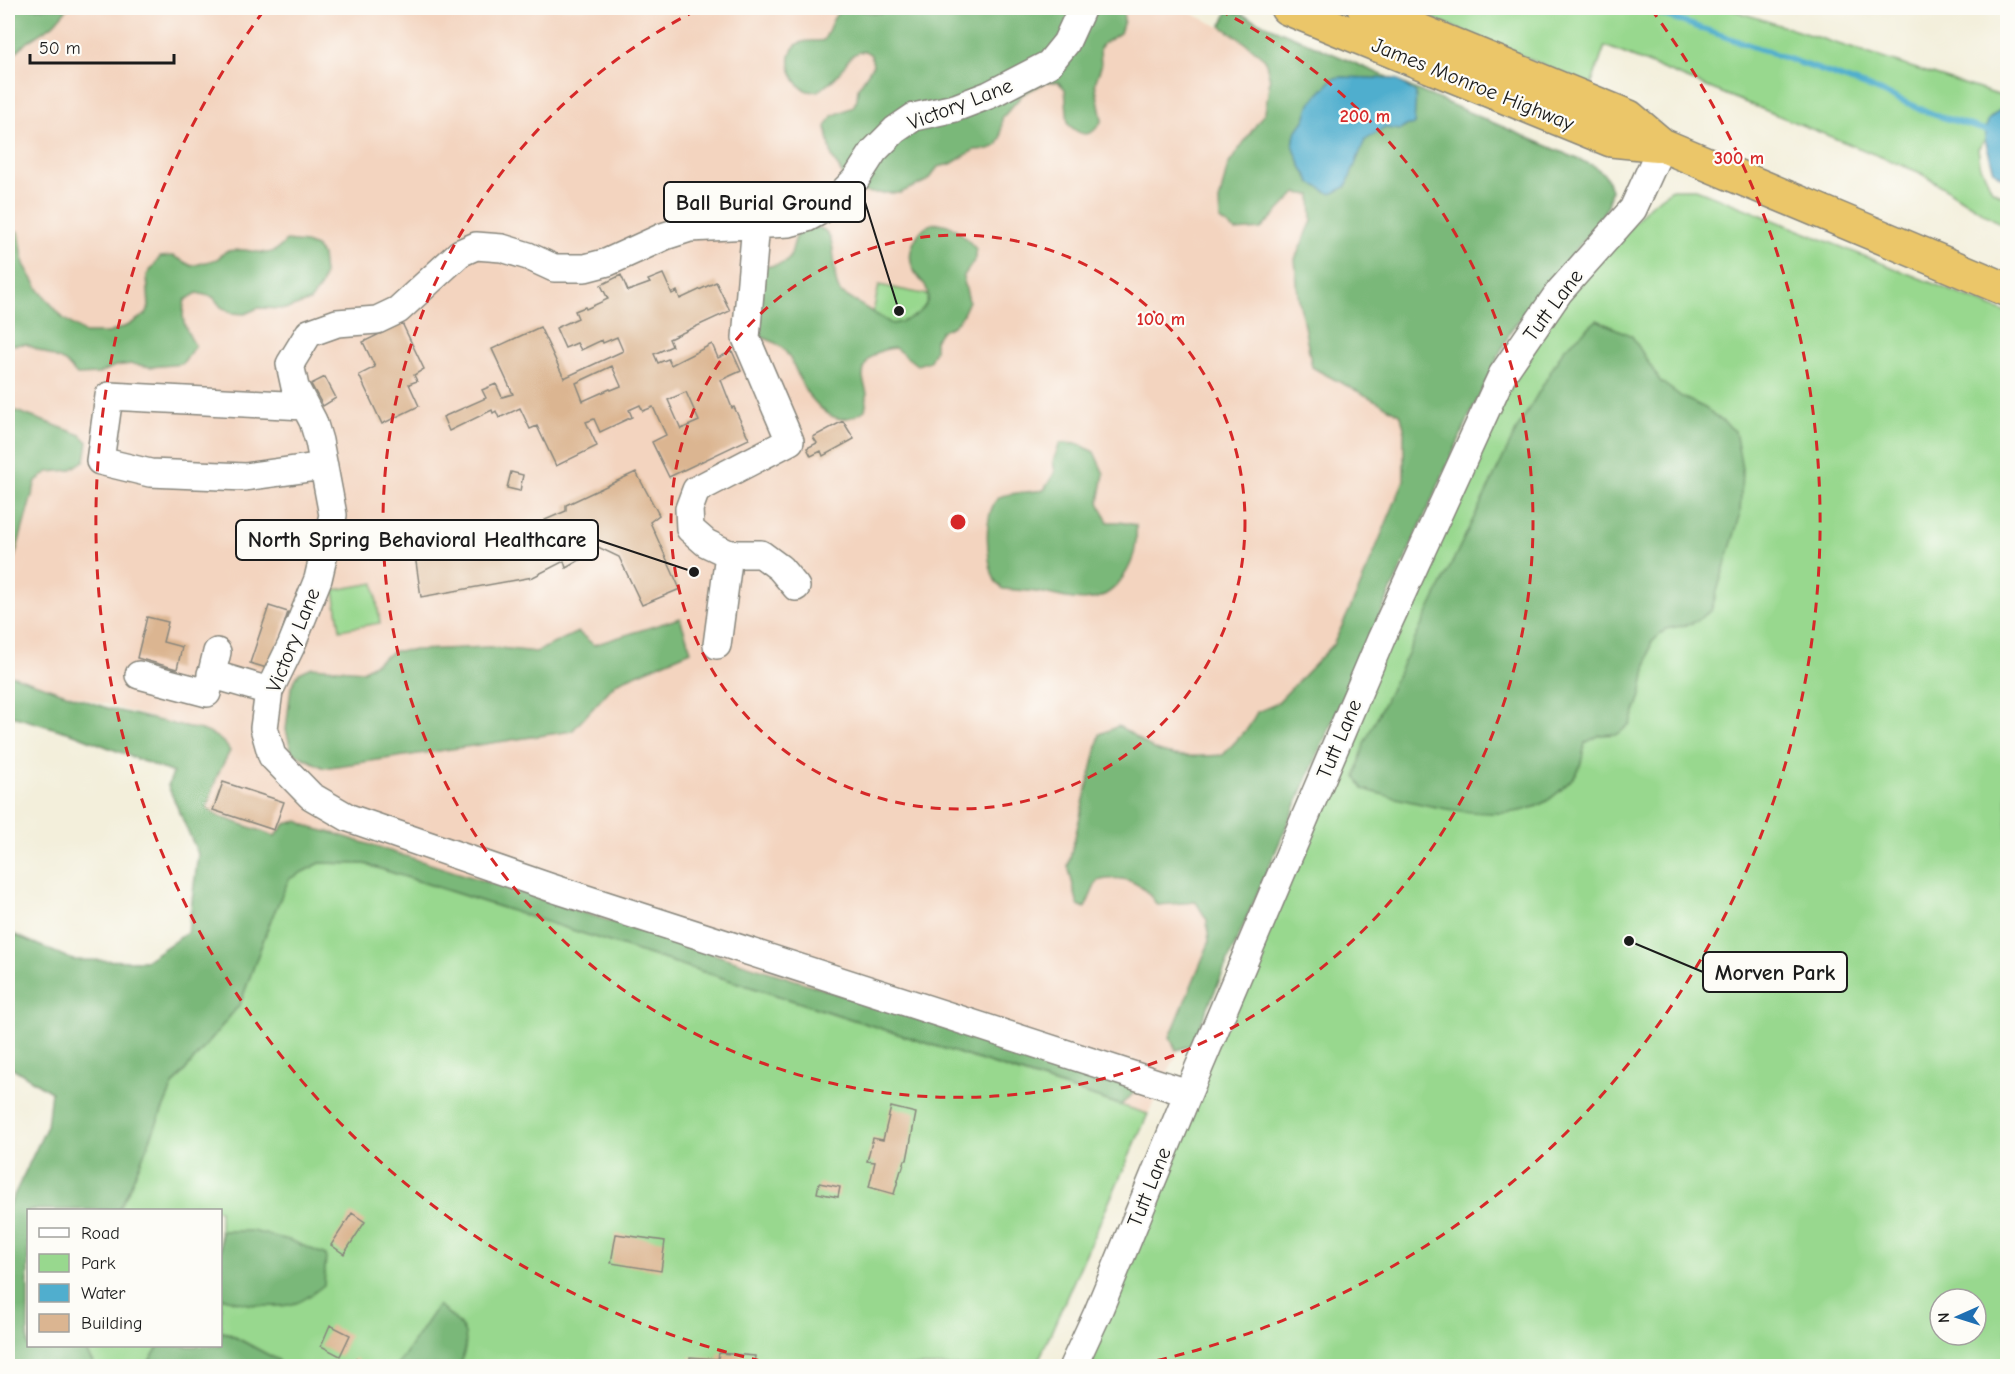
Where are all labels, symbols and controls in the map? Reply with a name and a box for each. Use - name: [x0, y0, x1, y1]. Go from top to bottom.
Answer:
- scale bar: [30, 27, 174, 65]
- street label: James Monroe Highway: [1368, 32, 1578, 136]
- text: 50 m: [39, 38, 81, 59]
- street label: Victory Lane: [904, 73, 1016, 135]
- text: 200 m: [1340, 106, 1390, 127]
- text: 300 m: [1714, 148, 1764, 169]
- callout: Ball Burial Ground: [664, 182, 865, 222]
- text: Ball Burial Ground: [676, 190, 852, 216]
- street label: Tutt Lane: [1518, 264, 1588, 346]
- text: 100 m: [1137, 309, 1185, 330]
- centre of rings: [948, 512, 968, 532]
- callout: North Spring Behavioral Healthcare: [236, 520, 598, 560]
- text: North Spring Behavioral Healthcare: [248, 527, 586, 553]
- street label: Victory Lane: [261, 584, 325, 696]
- street label: Tutt Lane: [1312, 696, 1366, 782]
- callout: Morven Park: [1703, 952, 1847, 992]
- text: Morven Park: [1715, 960, 1836, 986]
- street label: Tutt Lane: [1122, 1144, 1176, 1230]
- legend: [27, 1209, 222, 1347]
- text: Road: [81, 1223, 120, 1244]
- text: Park: [81, 1253, 116, 1274]
- text: Water: [81, 1283, 126, 1304]
- north arrow: [1928, 1287, 1988, 1347]
- text: N: [1935, 1312, 1953, 1323]
- text: Building: [81, 1313, 143, 1334]

